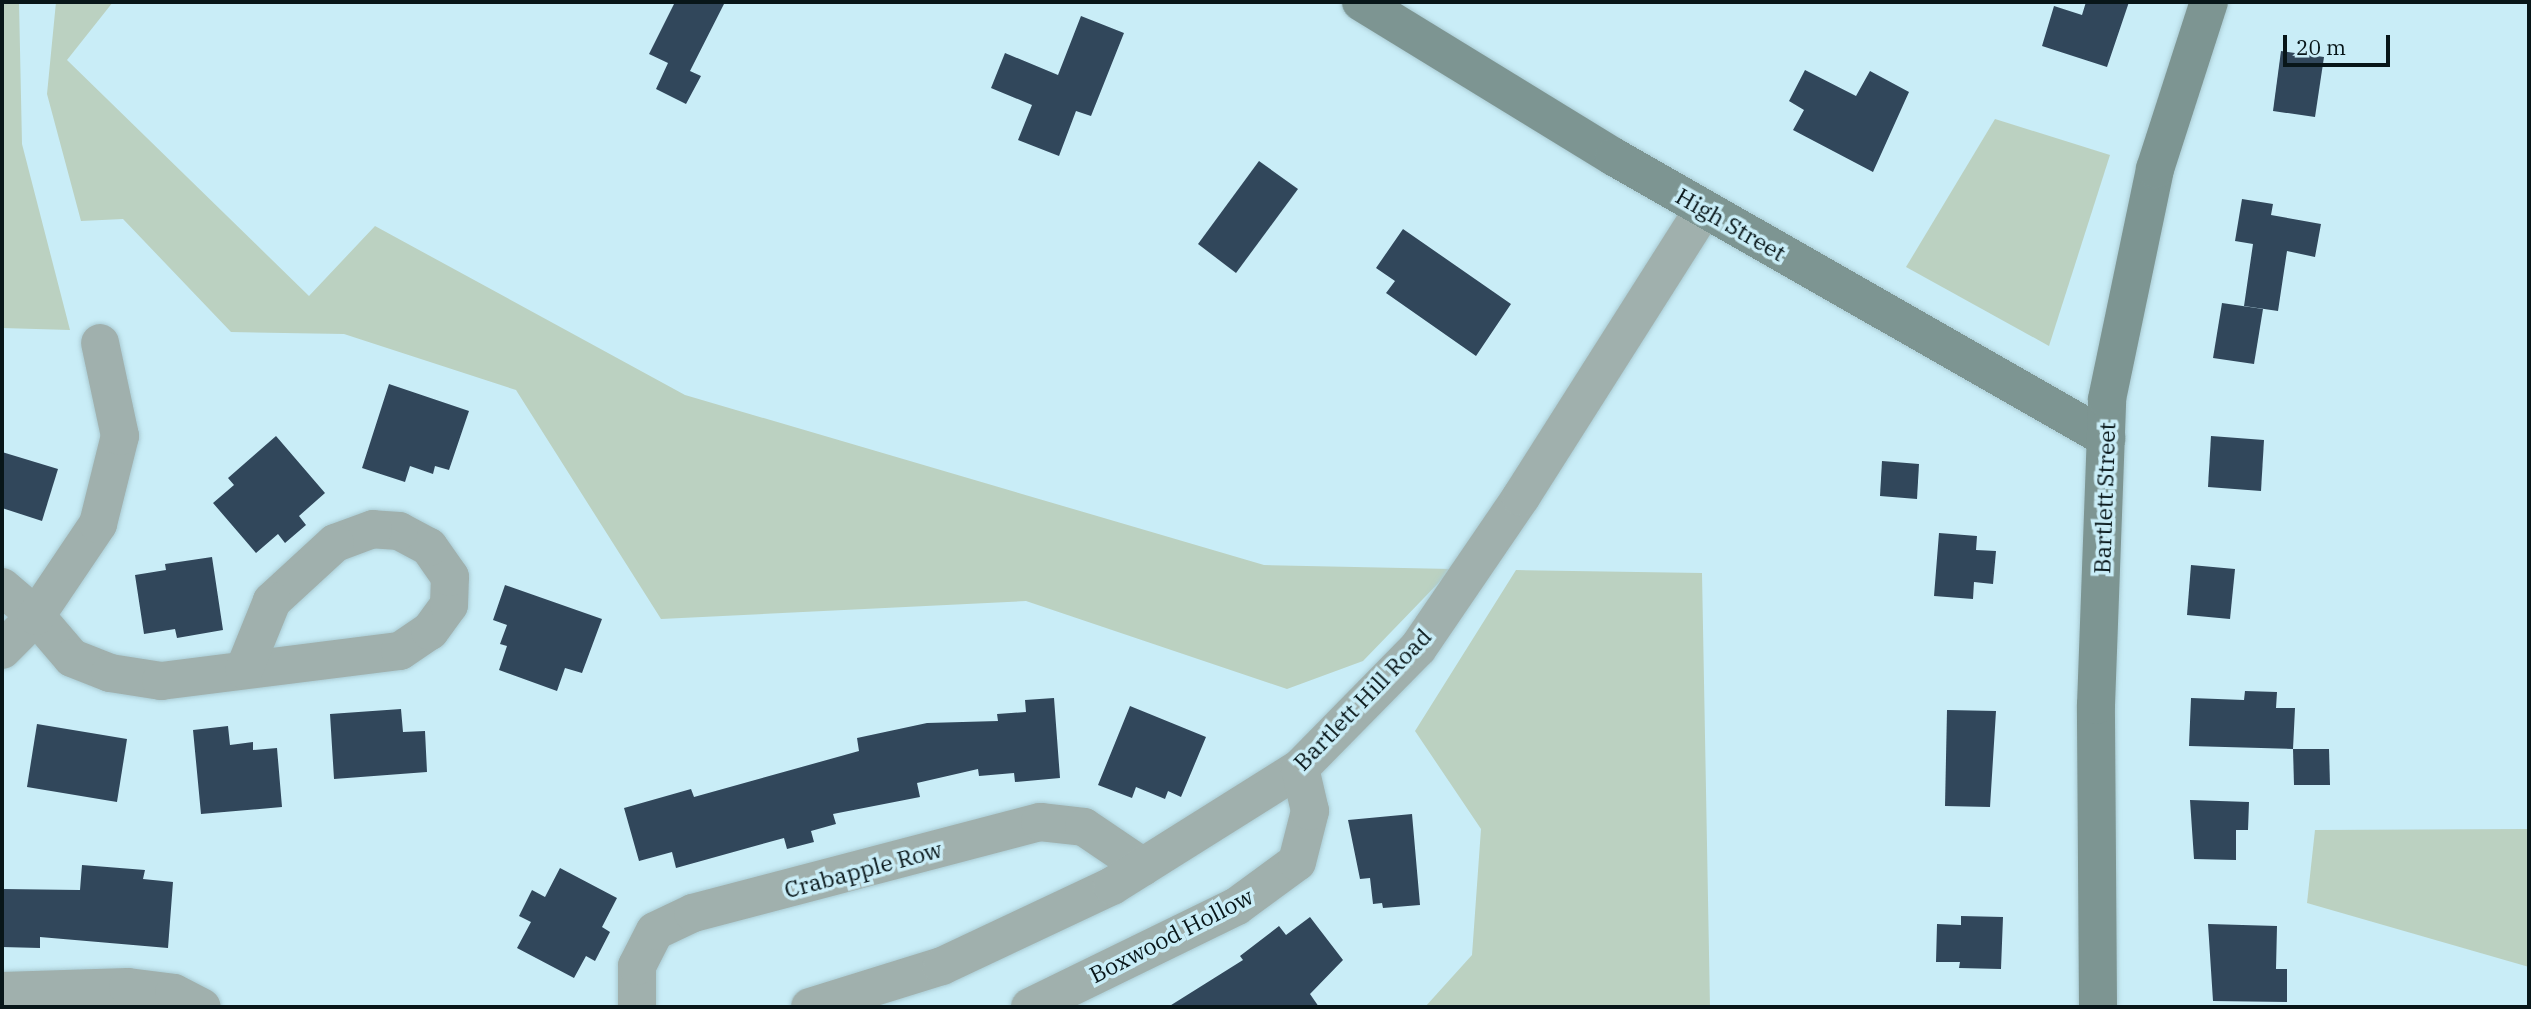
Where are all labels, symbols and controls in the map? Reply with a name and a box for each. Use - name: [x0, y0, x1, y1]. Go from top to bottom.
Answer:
- scale bar: [2286, 21, 2393, 65]
- text: 20 m: [2296, 33, 2346, 61]
- street label: High Street: [1671, 182, 1791, 266]
- street label: Bartlett Street: [2088, 422, 2120, 574]
- street label: Bartlett Hill Road: [1287, 622, 1437, 776]
- street label: Crabapple Row: [781, 835, 945, 903]
- street label: Boxwood Hollow: [1085, 882, 1257, 988]

